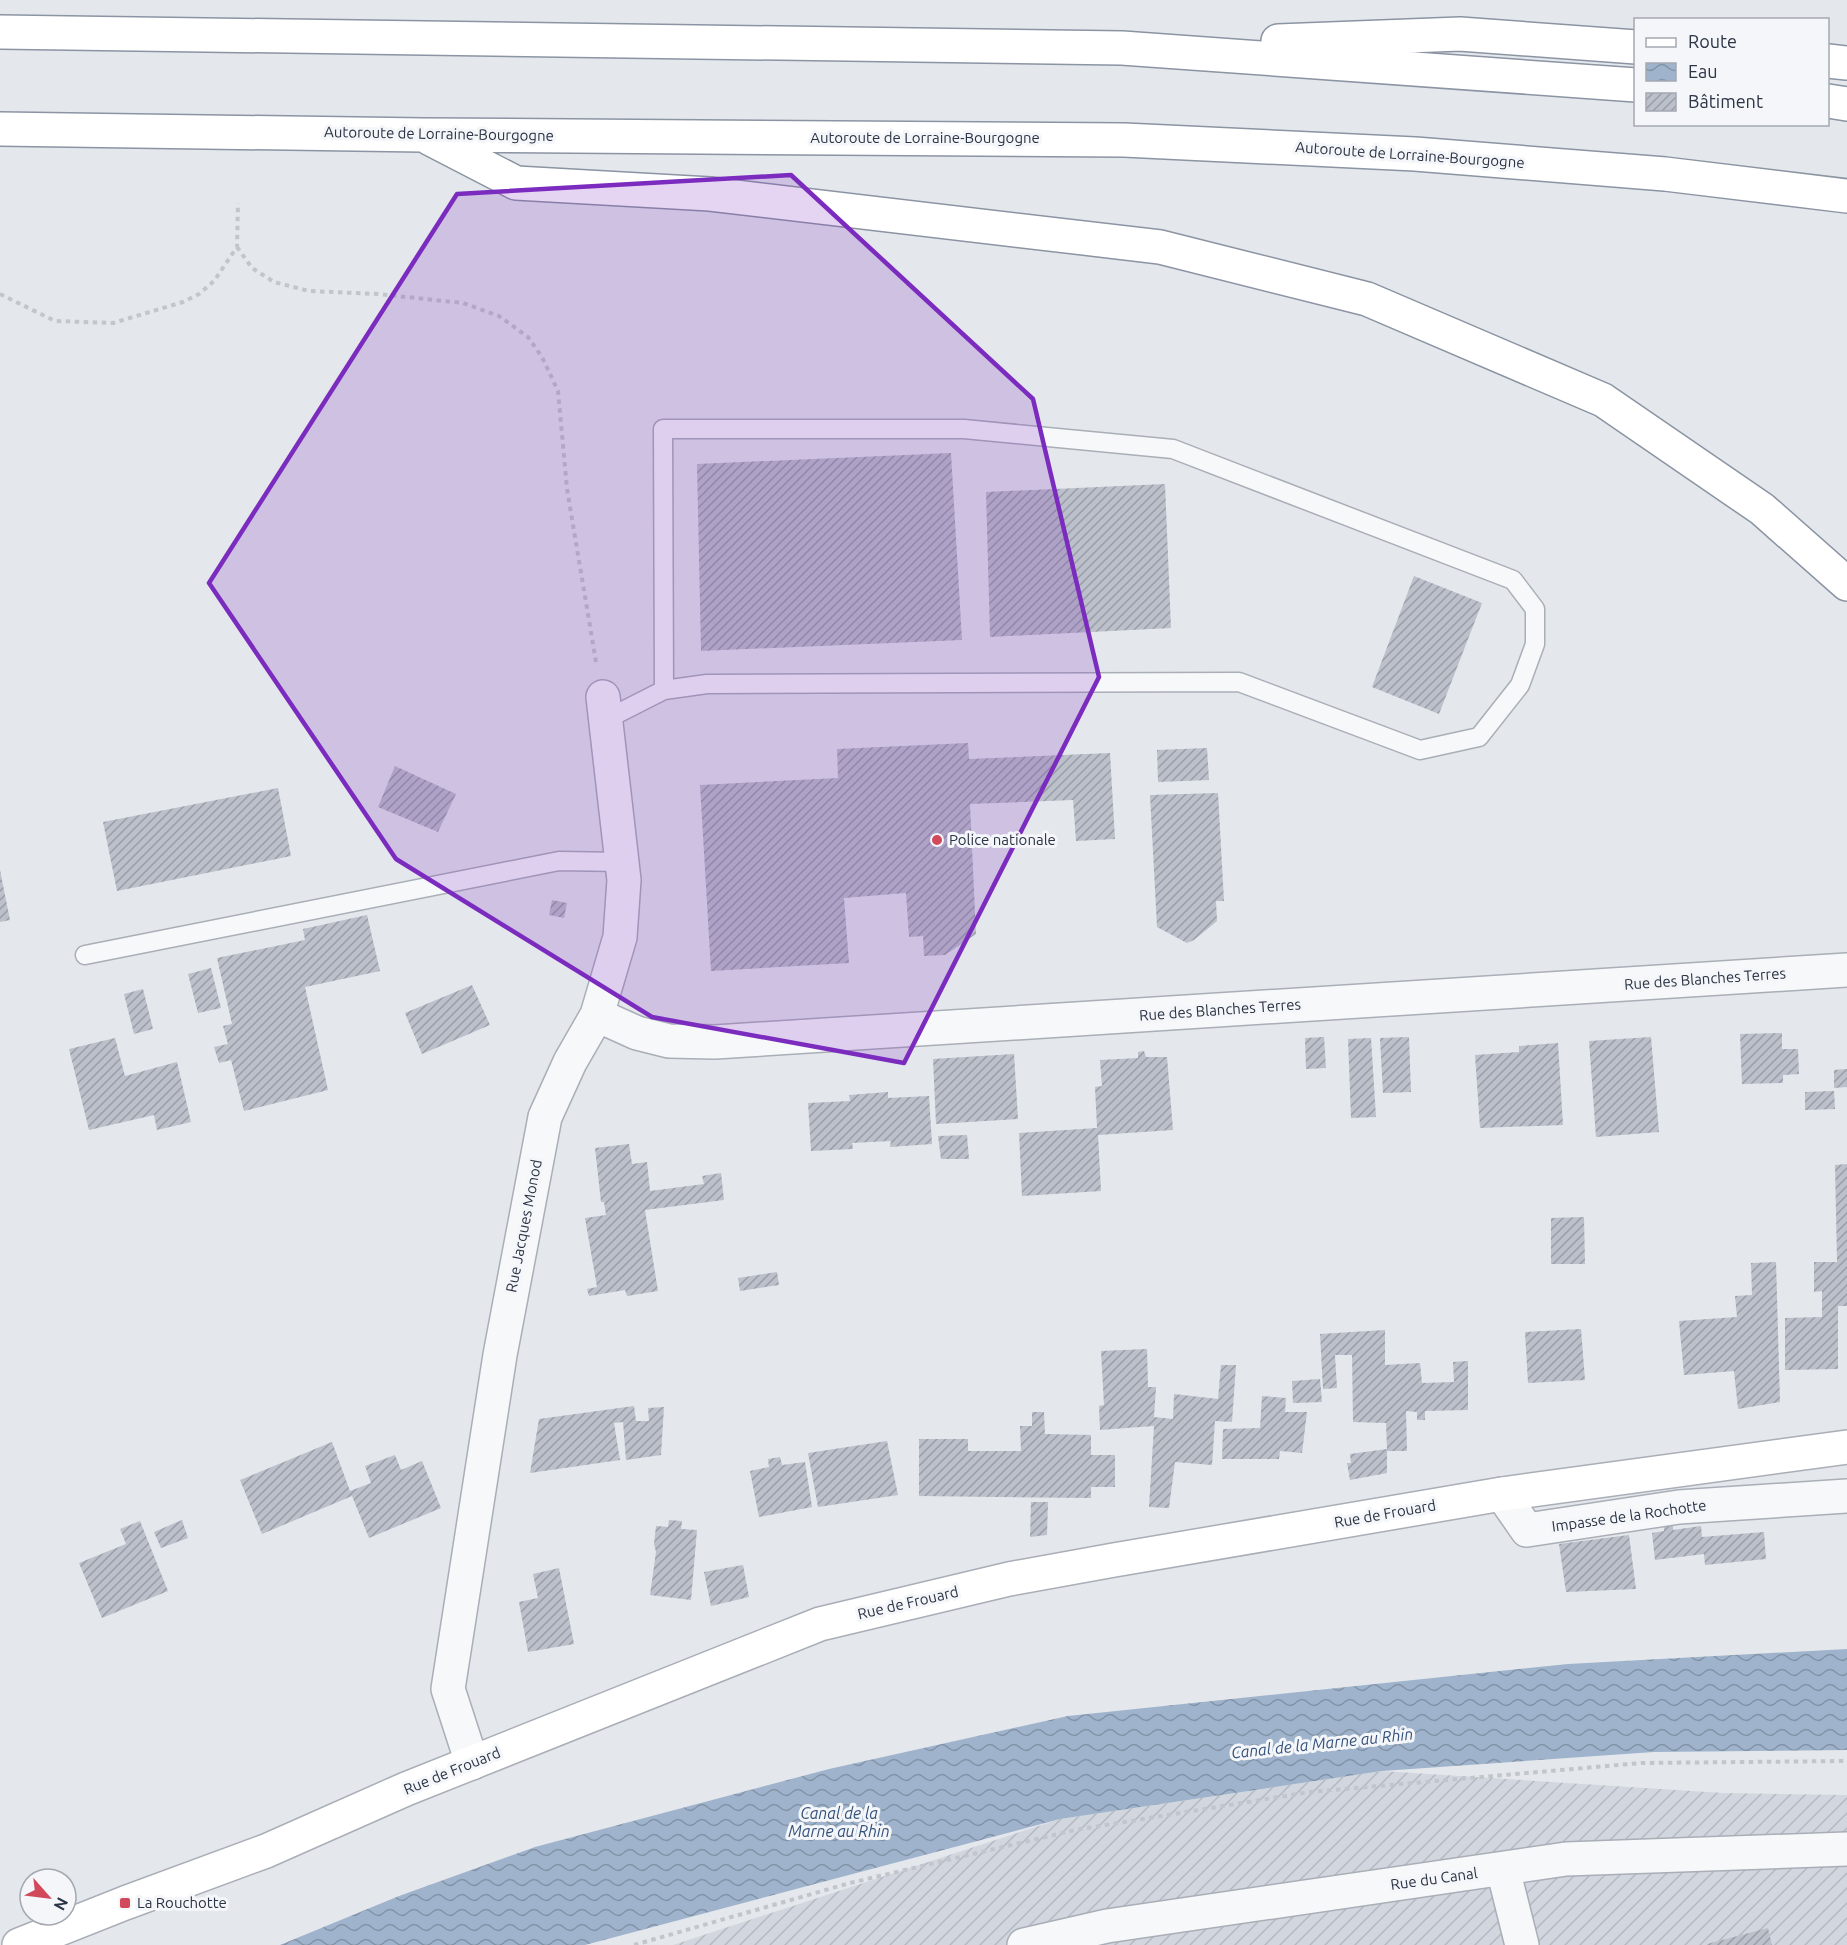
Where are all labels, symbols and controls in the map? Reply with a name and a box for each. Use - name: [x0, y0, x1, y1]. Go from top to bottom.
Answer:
- legend: [1634, 18, 1829, 126]
- text: Route: [1688, 31, 1737, 51]
- text: Eau: [1688, 61, 1718, 81]
- text: Bâtiment: [1688, 91, 1763, 111]
- street label: Autoroute de Lorraine-Bourgogne: [324, 123, 554, 144]
- street label: Autoroute de Lorraine-Bourgogne: [810, 129, 1040, 146]
- street label: Autoroute de Lorraine-Bourgogne: [1295, 138, 1525, 171]
- place label: Police nationale: [949, 831, 1056, 848]
- marker: Police nationale: [930, 833, 944, 847]
- street label: Rue des Blanches Terres: [1623, 964, 1786, 993]
- street label: Rue des Blanches Terres: [1138, 995, 1301, 1024]
- street label: Rue Jacques Monod: [502, 1158, 545, 1294]
- street label: Rue de Frouard: [1333, 1496, 1437, 1531]
- street label: Impasse de la Rochotte: [1550, 1496, 1707, 1535]
- street label: Rue de Frouard: [856, 1583, 960, 1622]
- water label: Canal de la Marne au Rhin: [1230, 1724, 1414, 1762]
- street label: Rue de Frouard: [401, 1743, 503, 1798]
- water label: Canal de la Marne au Rhin: [788, 1804, 890, 1840]
- street label: Rue du Canal: [1389, 1864, 1479, 1893]
- north arrow: [18, 1867, 78, 1927]
- place label: La Rouchotte: [137, 1894, 227, 1911]
- text: N: [50, 1895, 72, 1914]
- marker: La Rouchotte: [118, 1896, 132, 1910]

